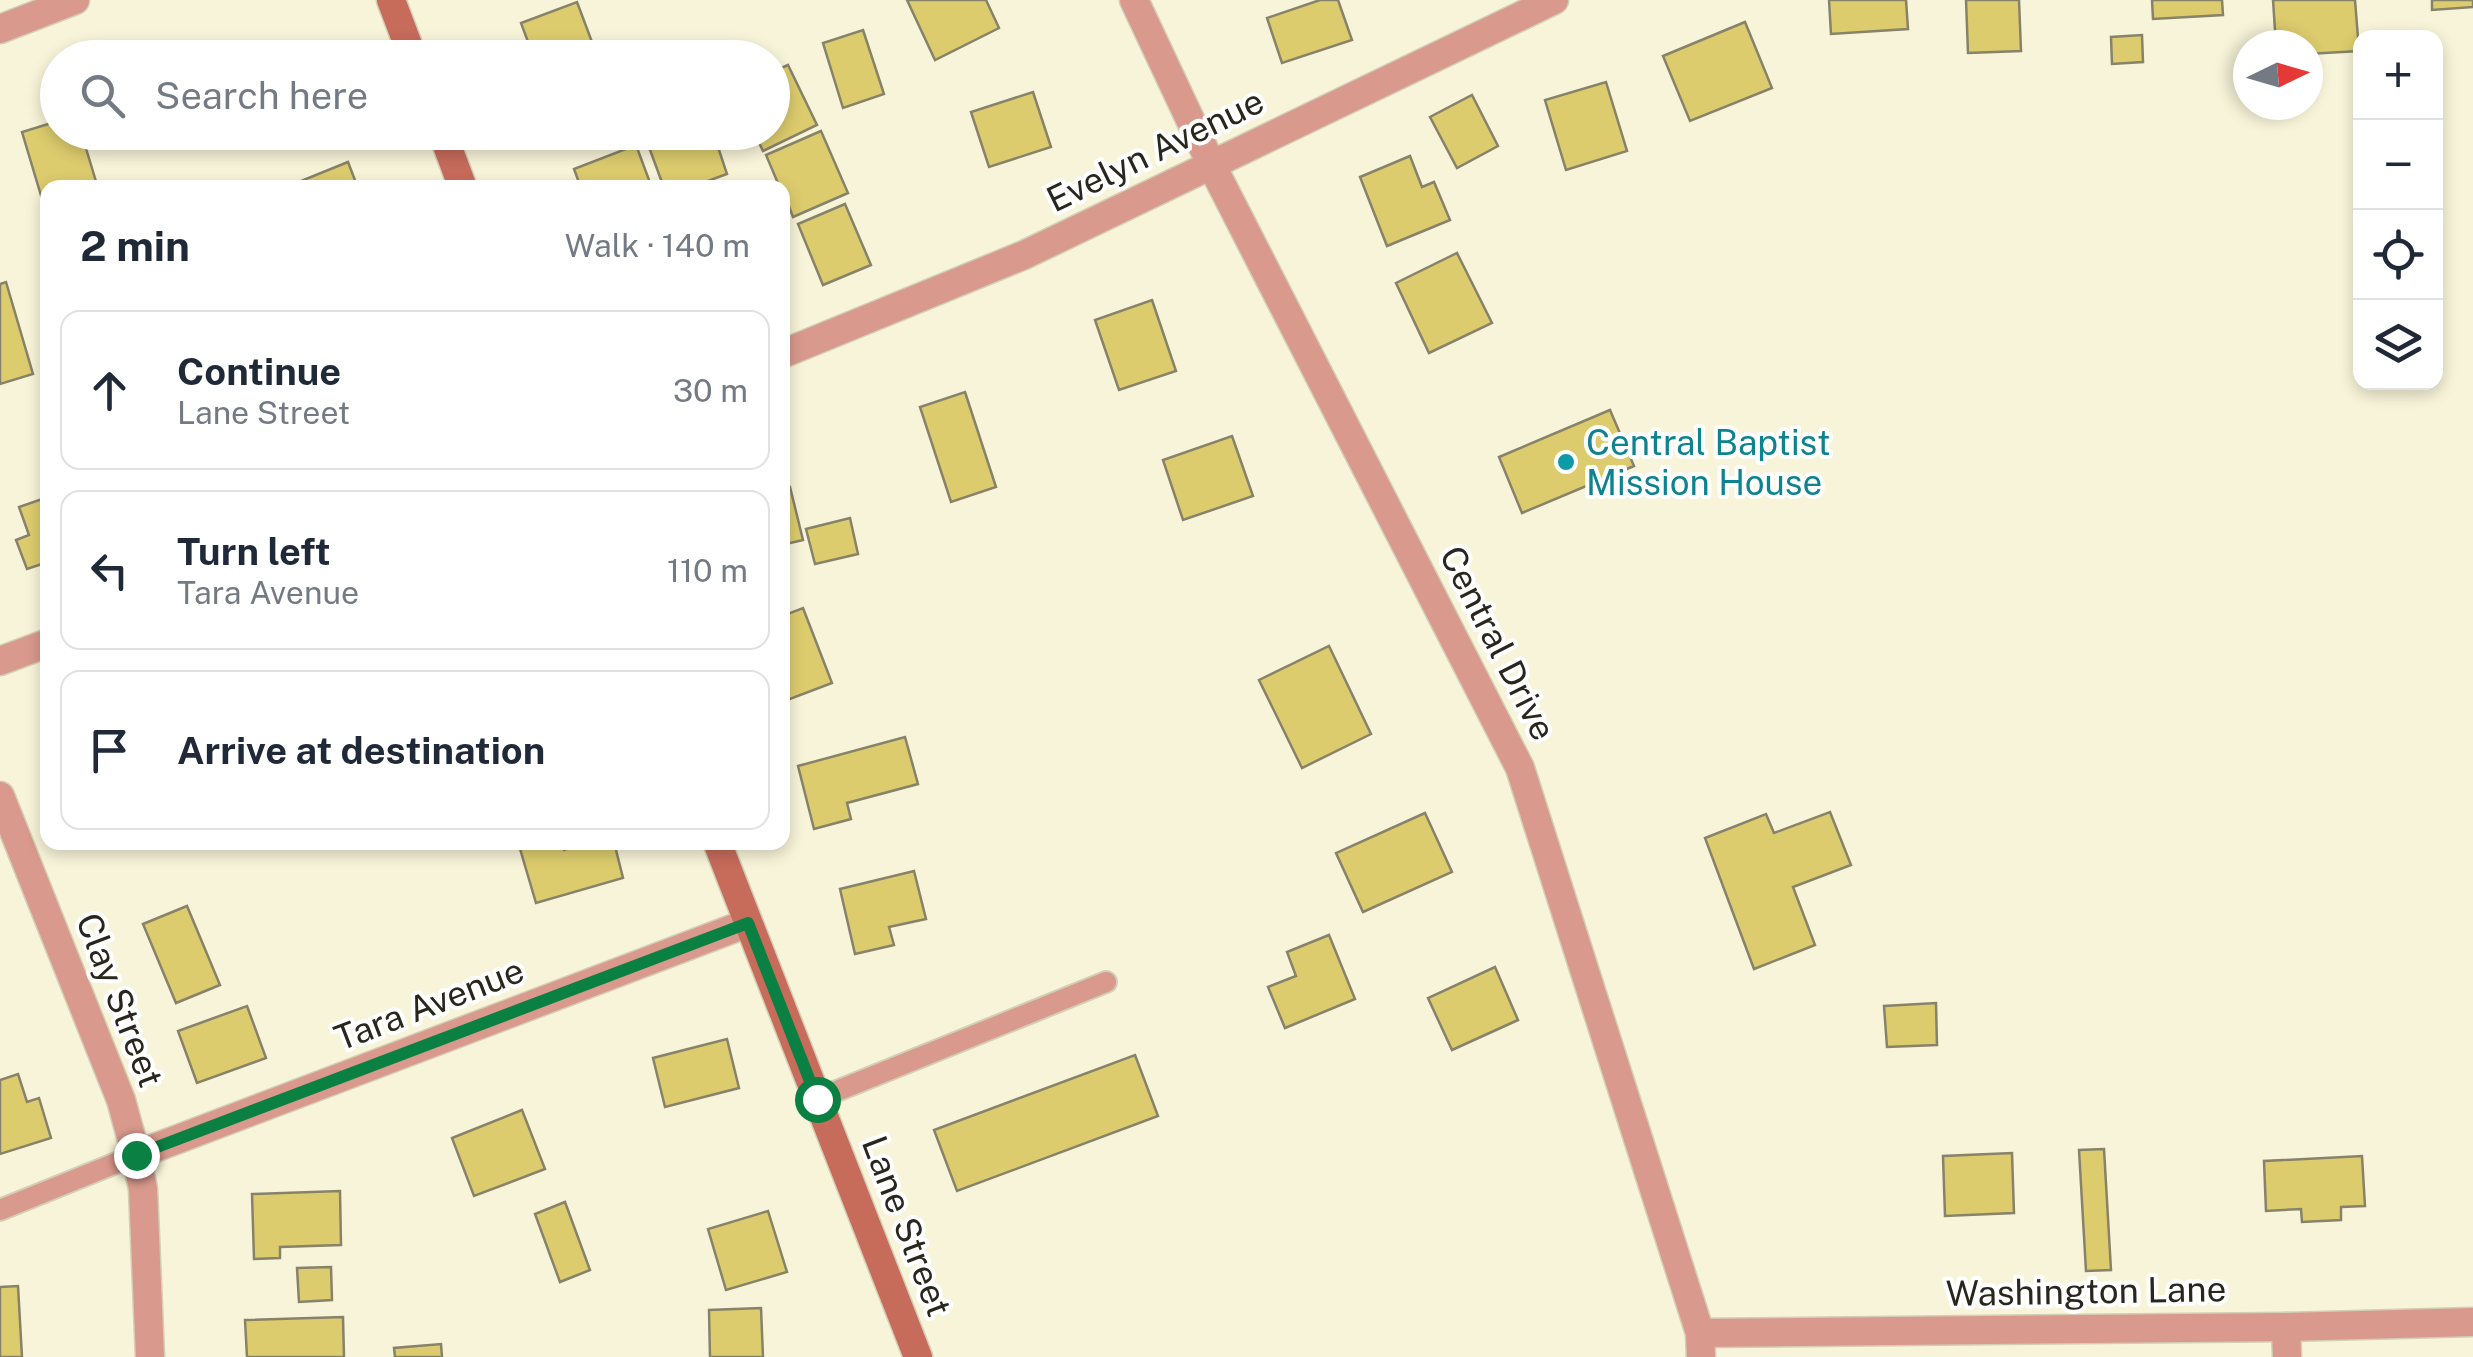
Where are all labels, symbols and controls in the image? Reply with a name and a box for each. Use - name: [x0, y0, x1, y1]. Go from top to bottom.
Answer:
- north arrow: [2233, 30, 2323, 120]
- map controls: [2353, 30, 2443, 390]
- button: +: [2353, 30, 2443, 120]
- search box: [40, 40, 790, 150]
- icon: search: [75, 68, 130, 123]
- text: Search here: [155, 73, 368, 118]
- street label: Evelyn Avenue: [1040, 80, 1270, 220]
- button: −: [2353, 120, 2443, 210]
- button: locate: [2353, 210, 2443, 300]
- text: 2 min: [80, 221, 190, 270]
- text: Walk · 140 m: [565, 227, 750, 264]
- button: layers: [2353, 300, 2443, 390]
- text: Continue: [177, 349, 341, 394]
- icon: ahead: [82, 363, 137, 418]
- text: 30 m: [673, 372, 748, 409]
- text: Lane Street: [177, 394, 350, 431]
- place label: Central Baptist Mission House: [1586, 422, 1831, 503]
- marker: Central Baptist Mission House: [1555, 451, 1577, 473]
- text: Turn left: [177, 529, 331, 574]
- street label: Central Drive: [1432, 539, 1564, 747]
- icon: left: [82, 543, 137, 598]
- text: 110 m: [667, 552, 748, 589]
- text: Tara Avenue: [177, 574, 359, 611]
- icon: arrive: [82, 723, 137, 778]
- text: Arrive at destination: [177, 728, 545, 773]
- street label: Clay Street: [68, 907, 172, 1093]
- street label: Tara Avenue: [329, 949, 529, 1059]
- route start: [795, 1077, 841, 1123]
- street label: Lane Street: [854, 1130, 960, 1322]
- route end: [114, 1133, 160, 1179]
- street label: Washington Lane: [1945, 1268, 2227, 1314]

